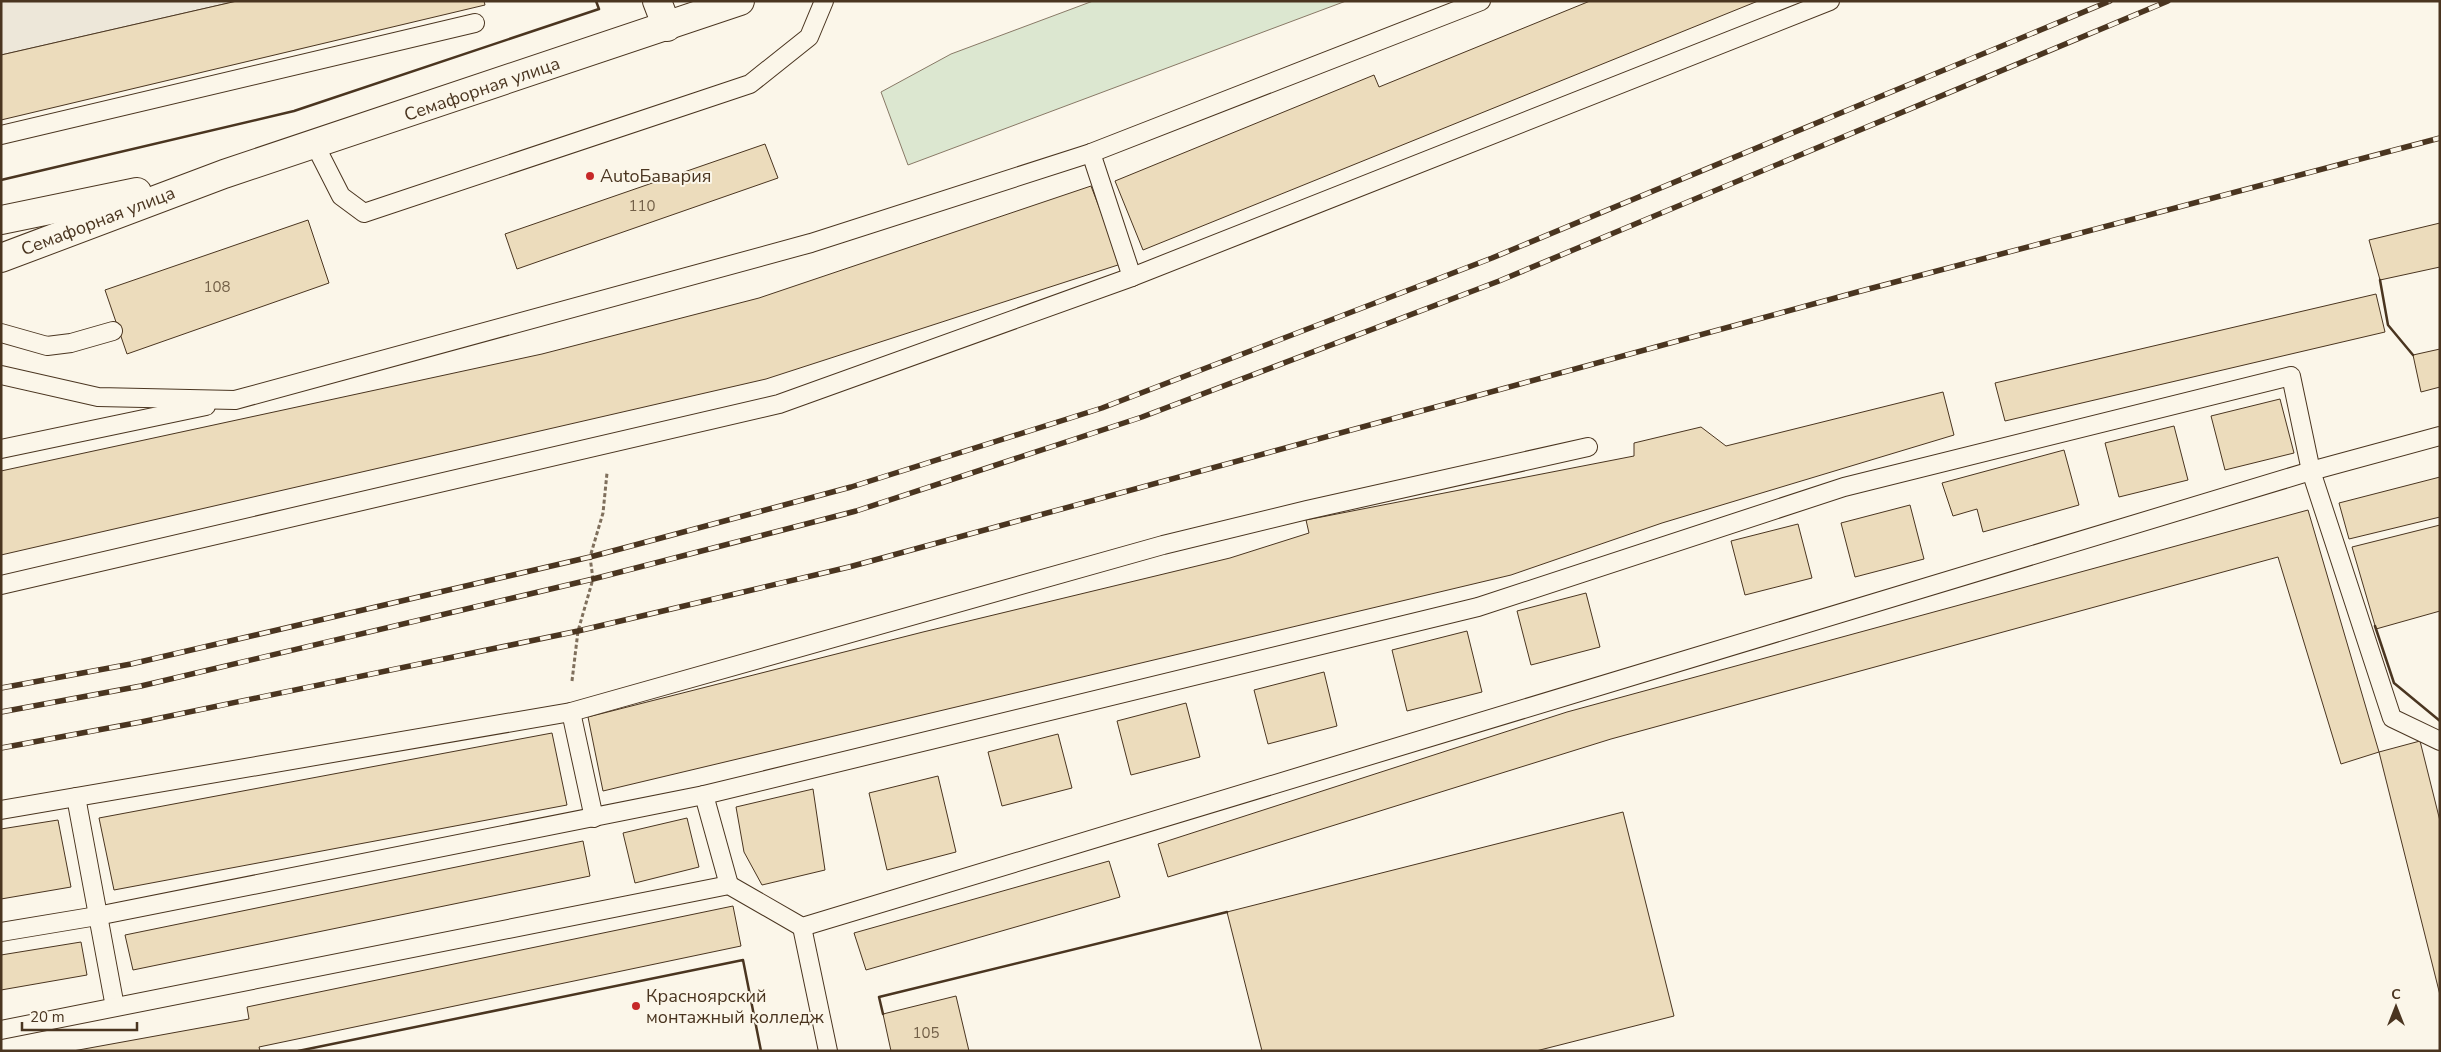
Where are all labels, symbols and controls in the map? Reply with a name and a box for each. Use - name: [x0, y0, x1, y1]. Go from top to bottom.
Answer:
- street label: Семафорная улица: [401, 51, 563, 127]
- place label: AutoБавария: [600, 164, 711, 188]
- marker: AutoБавария: [584, 170, 596, 182]
- street label: Семафорная улица: [18, 181, 178, 261]
- house number: 110: [628, 196, 656, 216]
- house number: 108: [203, 277, 231, 297]
- north arrow: [2371, 982, 2421, 1032]
- place label: Красноярский монтажный колледж: [646, 984, 825, 1029]
- text: С: [2391, 985, 2401, 1004]
- scale bar: [22, 1000, 138, 1032]
- marker: Красноярский монтажный колледж: [630, 1000, 642, 1012]
- text: 20 m: [30, 1007, 65, 1027]
- house number: 105: [912, 1023, 940, 1043]

